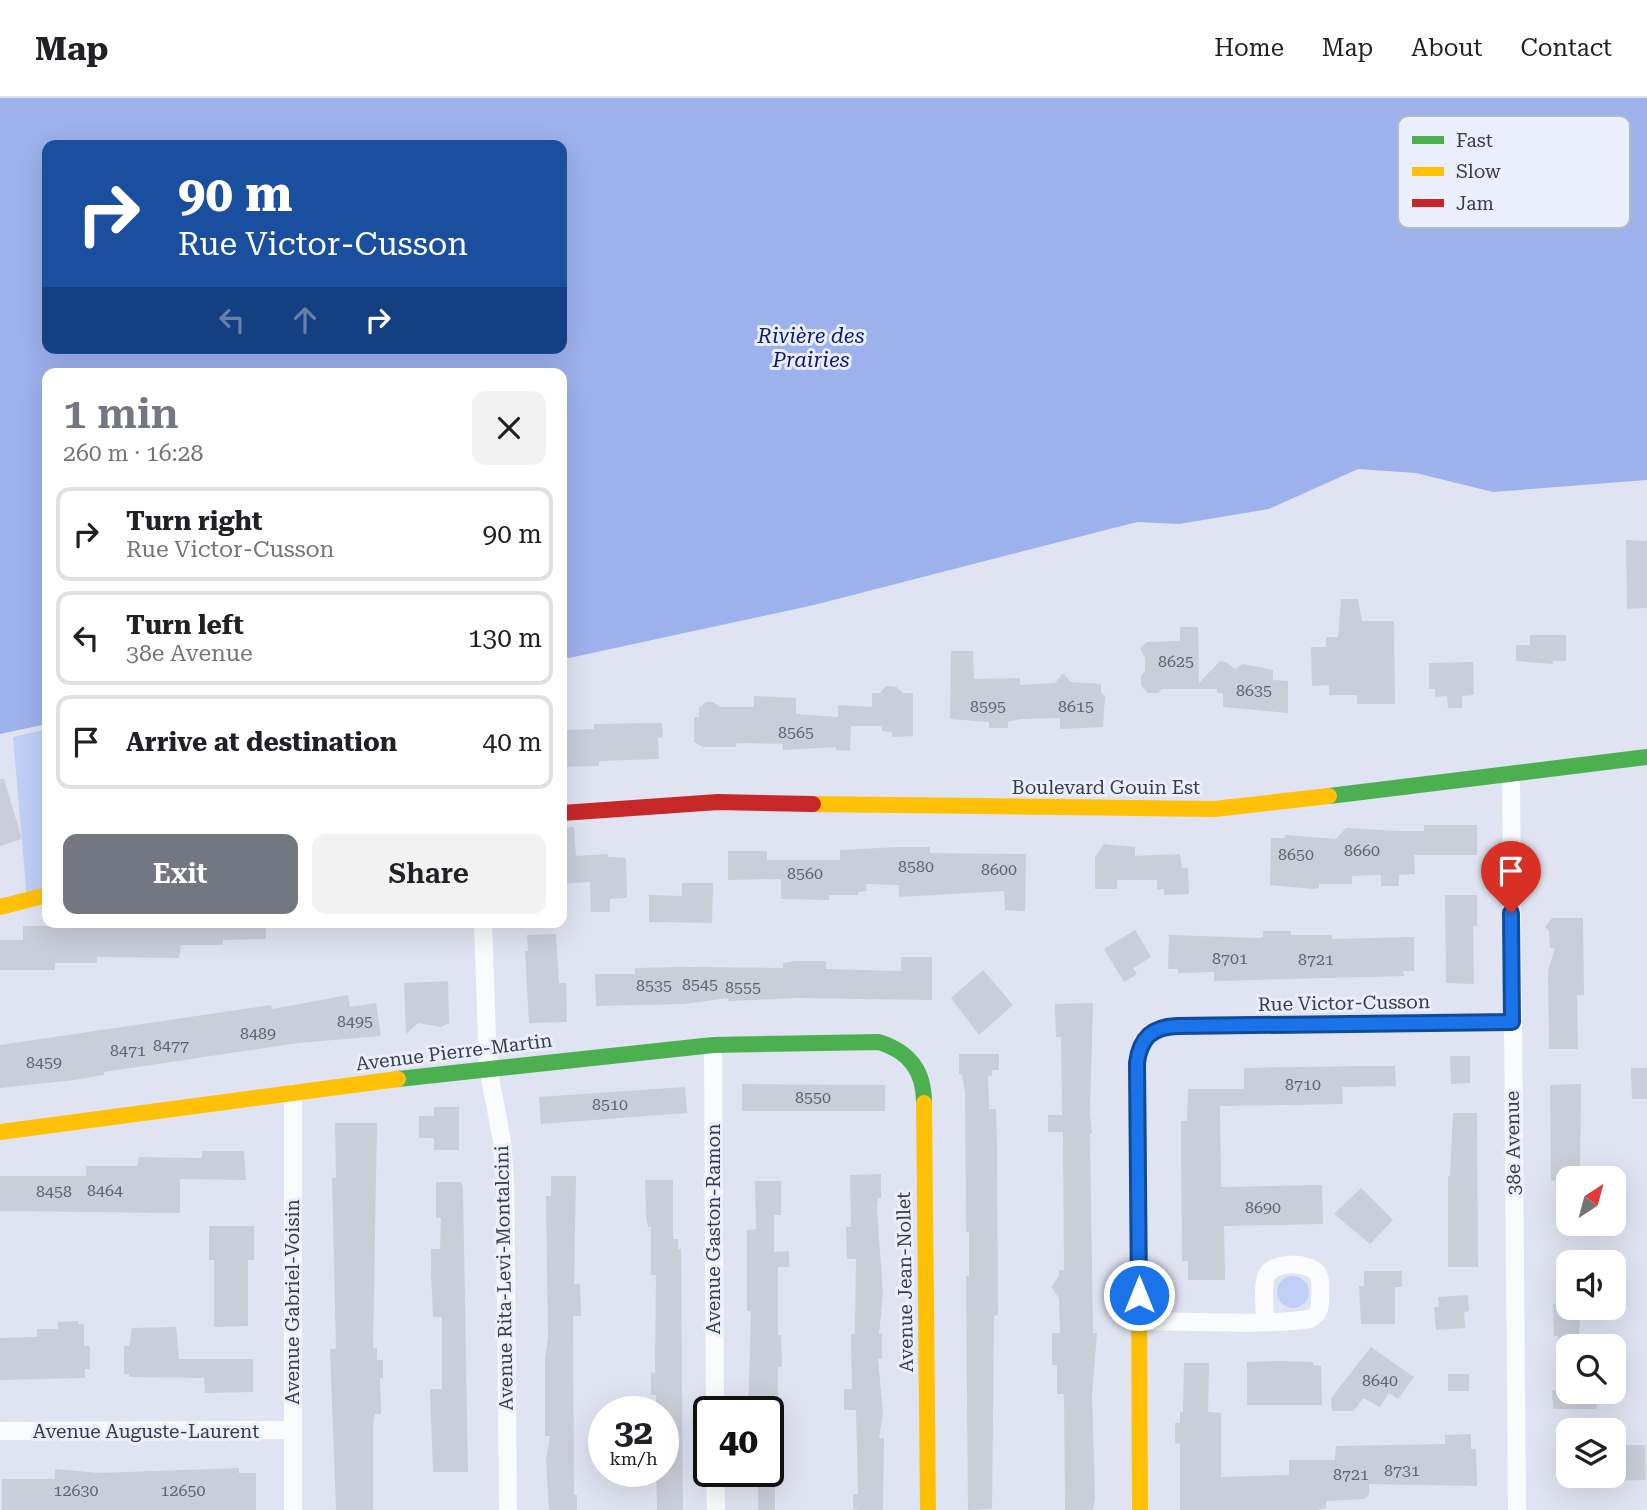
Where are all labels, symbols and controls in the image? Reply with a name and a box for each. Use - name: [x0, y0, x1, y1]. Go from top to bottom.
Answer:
- text: Map: [35, 29, 109, 68]
- text: Home: [1214, 34, 1284, 62]
- text: Map: [1322, 34, 1373, 62]
- text: About: [1411, 34, 1482, 62]
- text: Contact: [1520, 34, 1612, 62]
- legend: [1398, 116, 1630, 228]
- text: Fast: [1456, 129, 1493, 152]
- text: Slow: [1456, 160, 1501, 183]
- text: 90 m: [178, 166, 293, 223]
- icon: right: [63, 168, 154, 259]
- text: Jam: [1456, 192, 1494, 215]
- text: Rue Victor-Cusson: [178, 225, 468, 263]
- icon: left: [213, 301, 251, 339]
- icon: ahead: [286, 301, 324, 339]
- icon: right: [359, 301, 397, 339]
- water label: Rivière des Prairies: [757, 324, 865, 372]
- text: 1 min: [63, 389, 179, 438]
- button: close: [472, 391, 546, 465]
- text: 260 m · 16:28: [63, 440, 203, 467]
- text: Turn right: [126, 506, 262, 536]
- icon: right: [67, 515, 105, 553]
- text: 90 m: [483, 519, 542, 549]
- text: Rue Victor-Cusson: [126, 536, 334, 563]
- text: Turn left: [126, 610, 244, 640]
- icon: left: [67, 619, 105, 657]
- text: 130 m: [468, 623, 542, 653]
- text: 38e Avenue: [126, 640, 253, 667]
- house number: 8625: [1158, 652, 1194, 671]
- house number: 8635: [1236, 681, 1272, 700]
- house number: 8595: [970, 697, 1006, 716]
- house number: 8615: [1058, 697, 1094, 716]
- icon: arrive: [67, 723, 105, 761]
- house number: 8565: [778, 723, 814, 742]
- text: Arrive at destination: [126, 727, 397, 757]
- text: 40 m: [483, 727, 542, 757]
- street label: Boulevard Gouin Est: [1012, 776, 1200, 799]
- button: Exit: [63, 834, 298, 914]
- button: Share: [312, 834, 546, 914]
- house number: 8660: [1344, 841, 1380, 860]
- pin: [1481, 841, 1541, 913]
- house number: 8650: [1278, 845, 1314, 864]
- icon: arrive: [1492, 852, 1530, 890]
- house number: 8580: [898, 857, 934, 876]
- house number: 8600: [981, 860, 1017, 879]
- house number: 8560: [787, 864, 823, 883]
- house number: 8701: [1212, 949, 1248, 968]
- house number: 8721: [1298, 950, 1334, 969]
- house number: 8545: [682, 975, 718, 994]
- house number: 8535: [636, 976, 672, 995]
- house number: 8555: [725, 978, 761, 997]
- street label: Rue Victor-Cusson: [1258, 990, 1430, 1016]
- house number: 8495: [337, 1012, 373, 1031]
- house number: 8489: [240, 1024, 276, 1043]
- street label: Avenue Pierre-Martin: [355, 1029, 553, 1075]
- house number: 8477: [153, 1036, 189, 1055]
- house number: 8471: [110, 1041, 146, 1060]
- house number: 8459: [26, 1053, 62, 1072]
- house number: 8710: [1285, 1075, 1321, 1094]
- house number: 8550: [795, 1088, 831, 1107]
- street label: 38e Avenue: [1501, 1090, 1525, 1196]
- house number: 8510: [592, 1095, 628, 1114]
- street label: Avenue Gaston-Ramon: [702, 1123, 725, 1335]
- street label: Avenue Rita-Levi-Montalcini: [490, 1145, 518, 1411]
- north arrow: [1556, 1166, 1626, 1236]
- map controls: [1556, 1166, 1626, 1488]
- house number: 8464: [87, 1181, 123, 1200]
- house number: 8458: [36, 1182, 72, 1201]
- street label: Avenue Jean-Nollet: [892, 1192, 918, 1372]
- house number: 8690: [1245, 1198, 1281, 1217]
- street label: Avenue Gabriel-Voisin: [281, 1199, 304, 1405]
- button: sound: [1556, 1250, 1626, 1320]
- position arrow: [1102, 1258, 1176, 1332]
- button: search: [1556, 1334, 1626, 1404]
- house number: 8640: [1362, 1371, 1398, 1390]
- speed limit sign: 40: [693, 1396, 784, 1487]
- text: 32: [614, 1412, 653, 1453]
- button: layers: [1556, 1418, 1626, 1488]
- street label: Avenue Auguste-Laurent: [33, 1420, 259, 1443]
- text: km/h: [609, 1448, 658, 1469]
- house number: 8731: [1384, 1461, 1420, 1480]
- house number: 8721: [1333, 1465, 1369, 1484]
- house number: 12630: [54, 1481, 98, 1500]
- house number: 12650: [161, 1481, 205, 1500]

